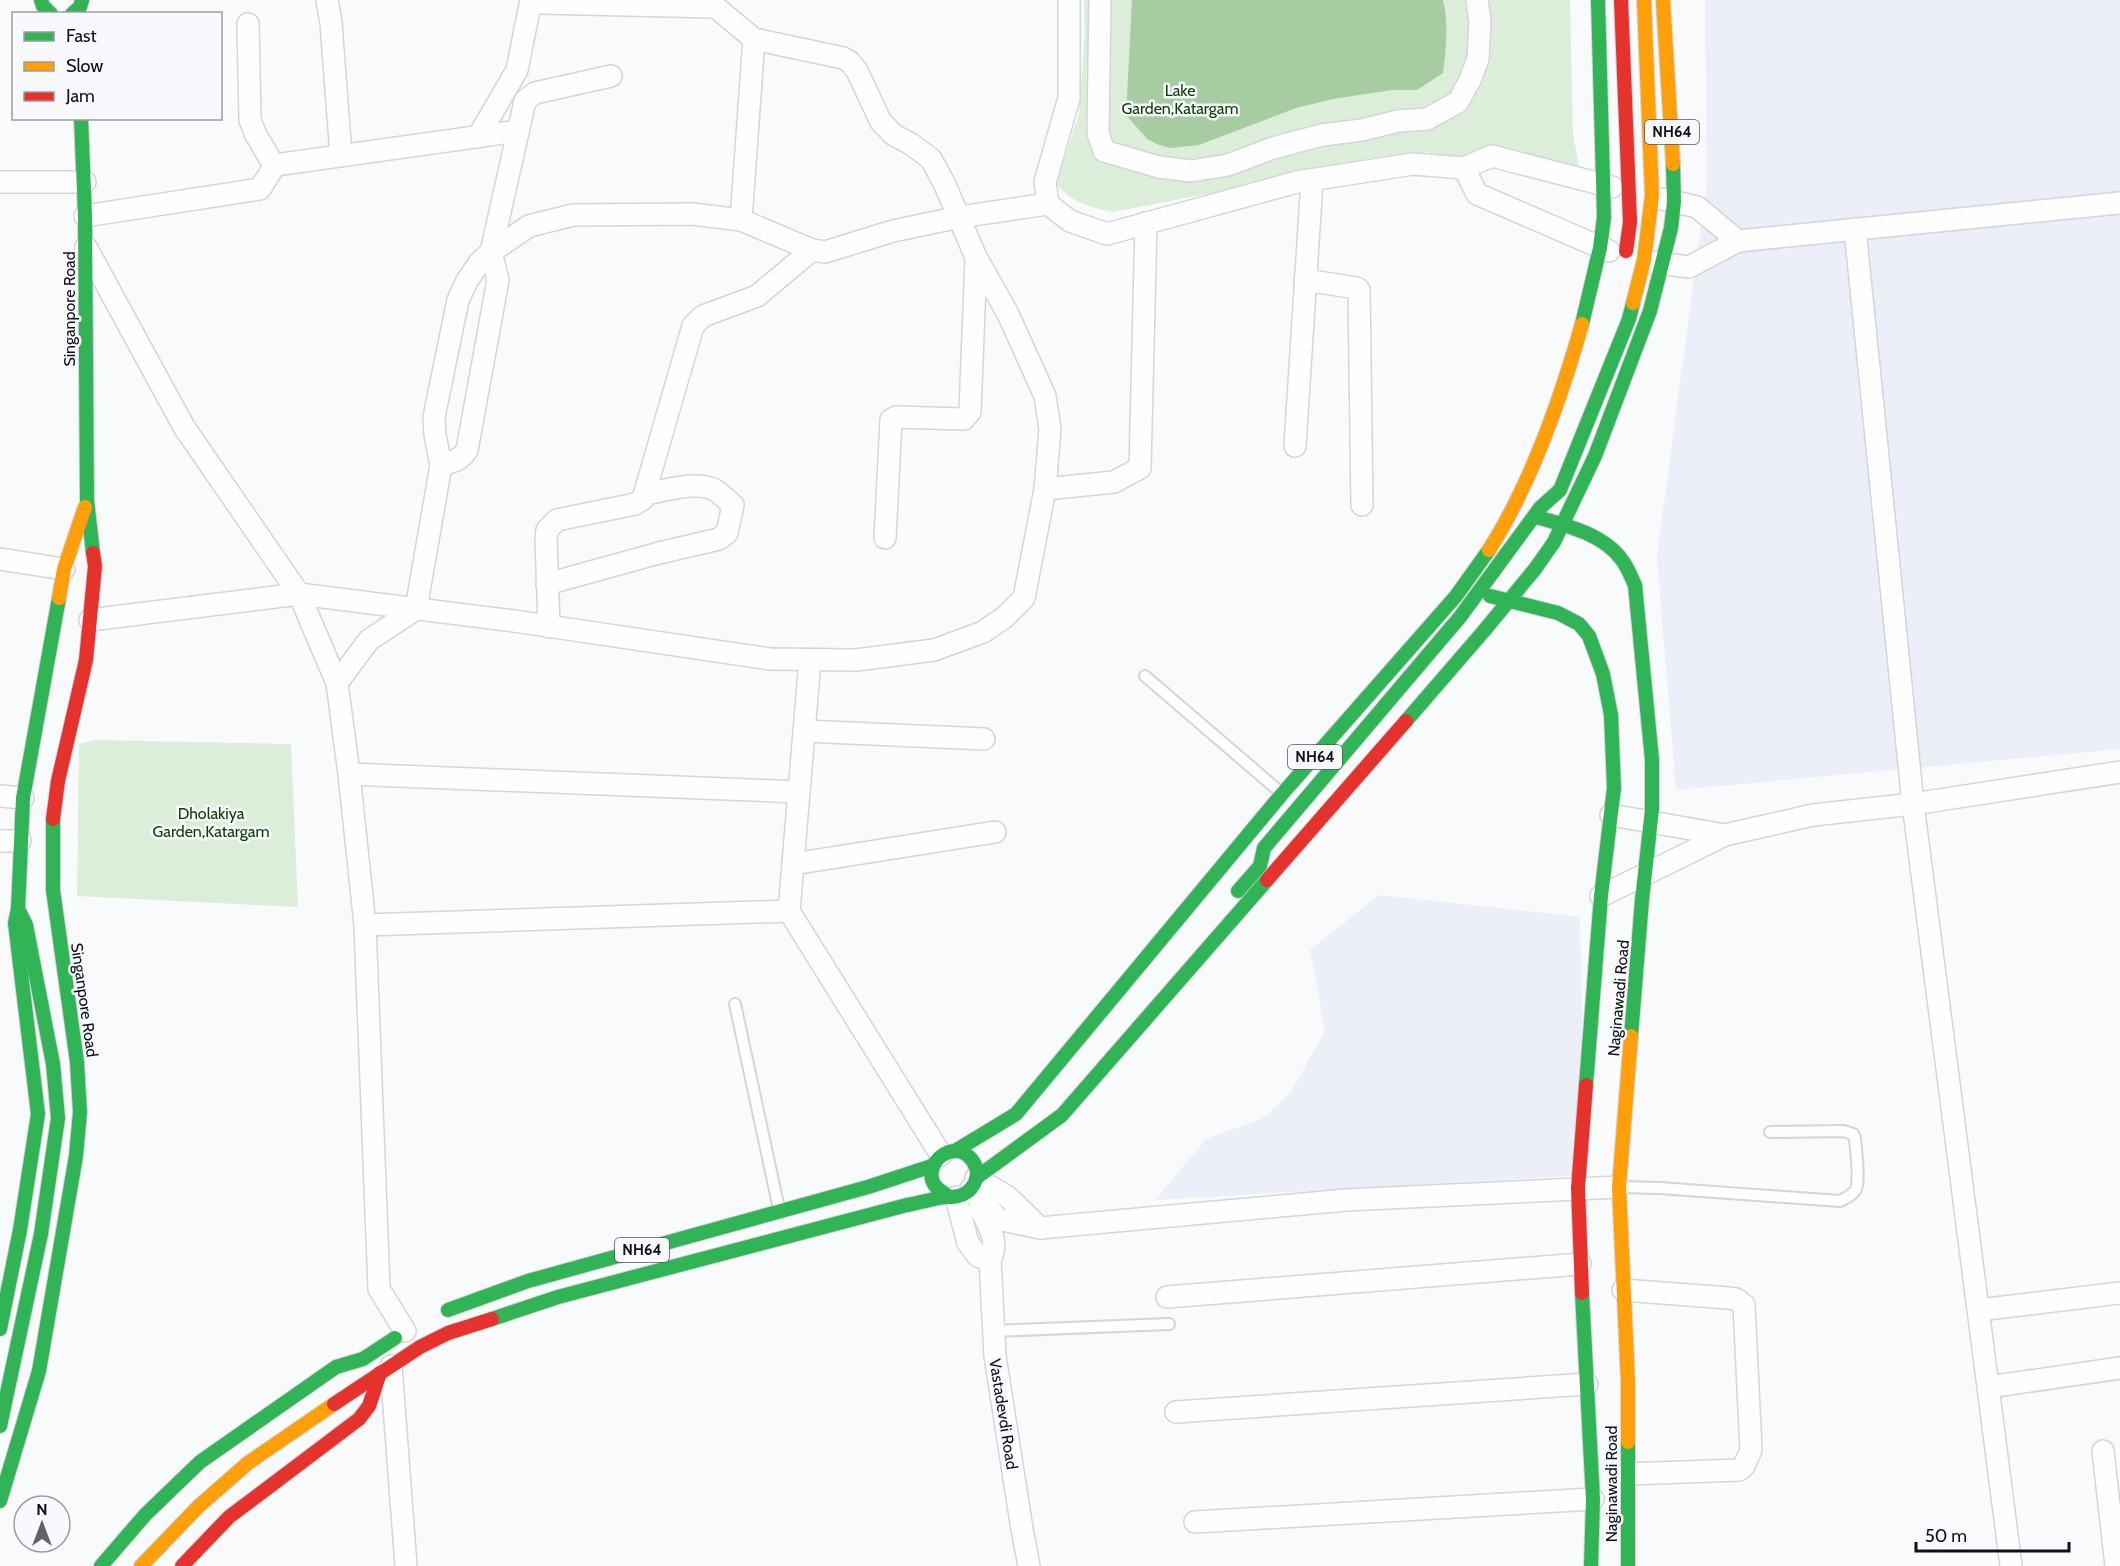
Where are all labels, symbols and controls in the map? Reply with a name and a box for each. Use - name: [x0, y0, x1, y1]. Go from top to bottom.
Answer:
- legend: [12, 12, 222, 120]
- text: Fast: [66, 25, 97, 47]
- text: Slow: [66, 55, 103, 77]
- park label: Lake Garden,Katargam: [1121, 81, 1239, 118]
- text: Jam: [65, 85, 95, 107]
- road number: NH64: [1645, 120, 1699, 144]
- street label: Singanpore Road: [60, 251, 79, 367]
- road number: NH64: [1288, 745, 1342, 769]
- park label: Dholakiya Garden,Katargam: [152, 804, 270, 841]
- street label: Naginawadi Road: [1604, 939, 1633, 1057]
- street label: Singanpore Road: [67, 942, 102, 1058]
- road number: NH64: [615, 1238, 669, 1262]
- street label: Vastadevdi Road: [985, 1357, 1022, 1471]
- street label: Naginawadi Road: [1602, 1426, 1621, 1542]
- north arrow: [12, 1494, 72, 1554]
- text: N: [36, 1500, 48, 1519]
- scale bar: [1916, 1515, 2069, 1553]
- text: 50 m: [1925, 1525, 1967, 1547]

